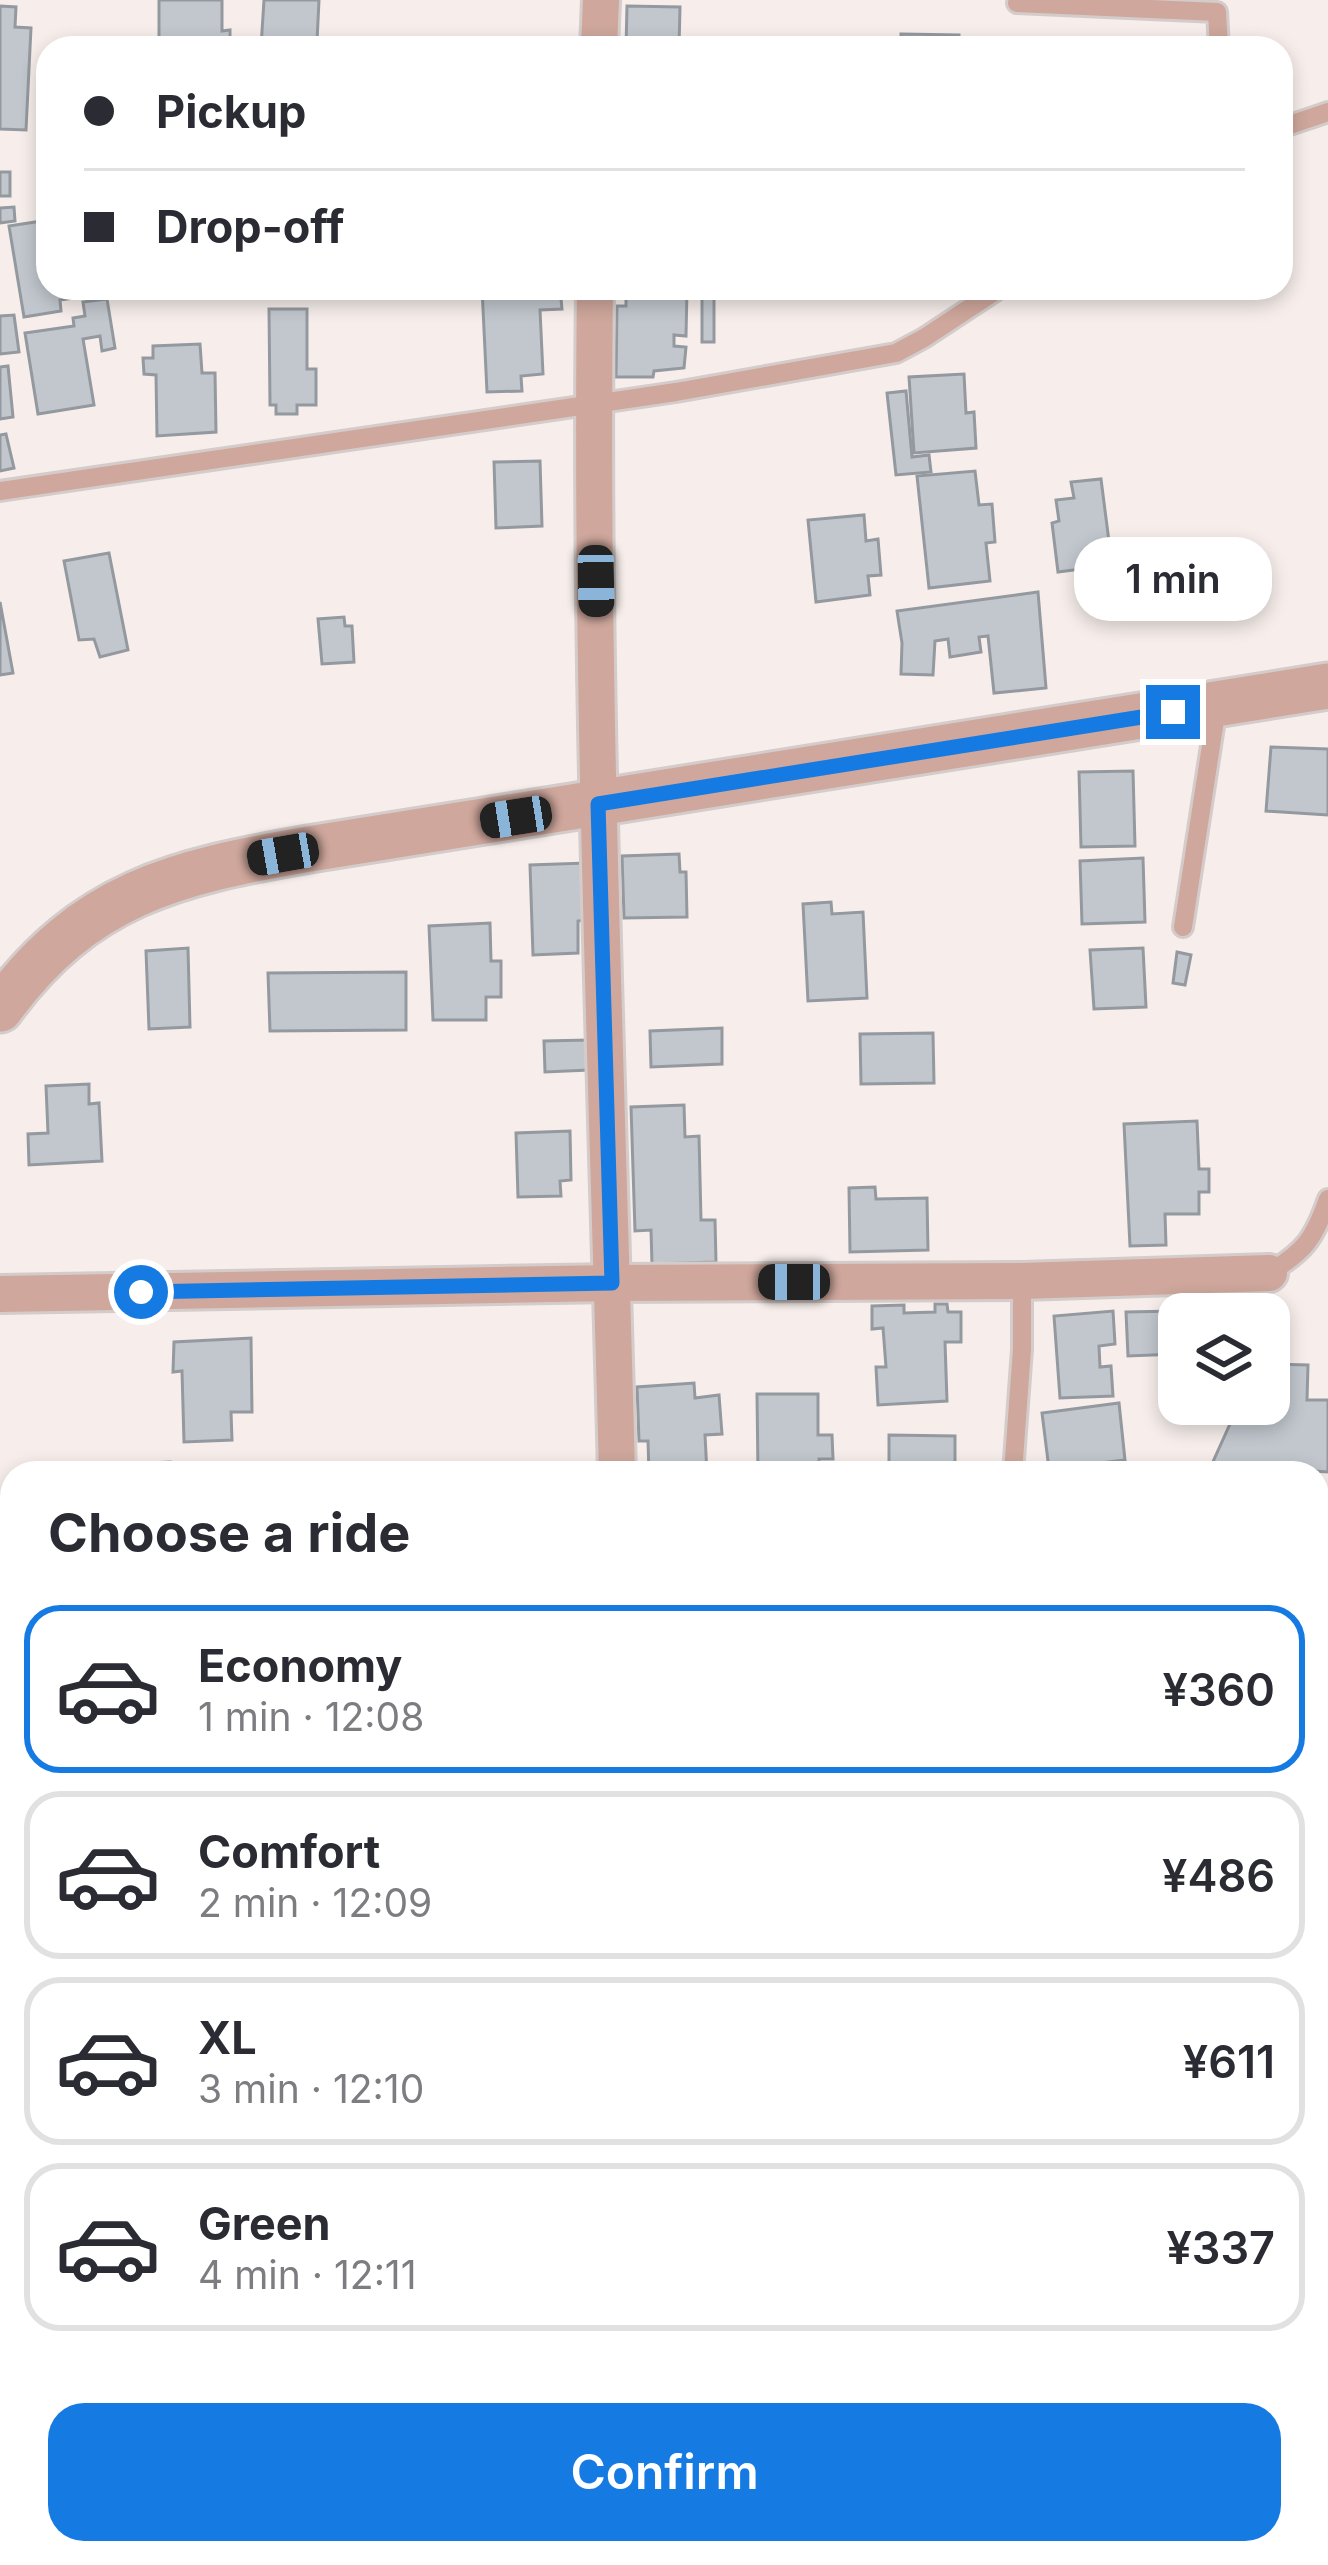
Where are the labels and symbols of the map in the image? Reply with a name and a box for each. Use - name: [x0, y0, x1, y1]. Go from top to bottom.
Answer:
- callout: 1 min: [1074, 538, 1272, 622]
- car: [577, 545, 615, 617]
- route end: [1146, 685, 1200, 739]
- car: [478, 794, 554, 840]
- car: [244, 830, 322, 878]
- car: [758, 1264, 830, 1300]
- route start: [114, 1265, 168, 1319]

